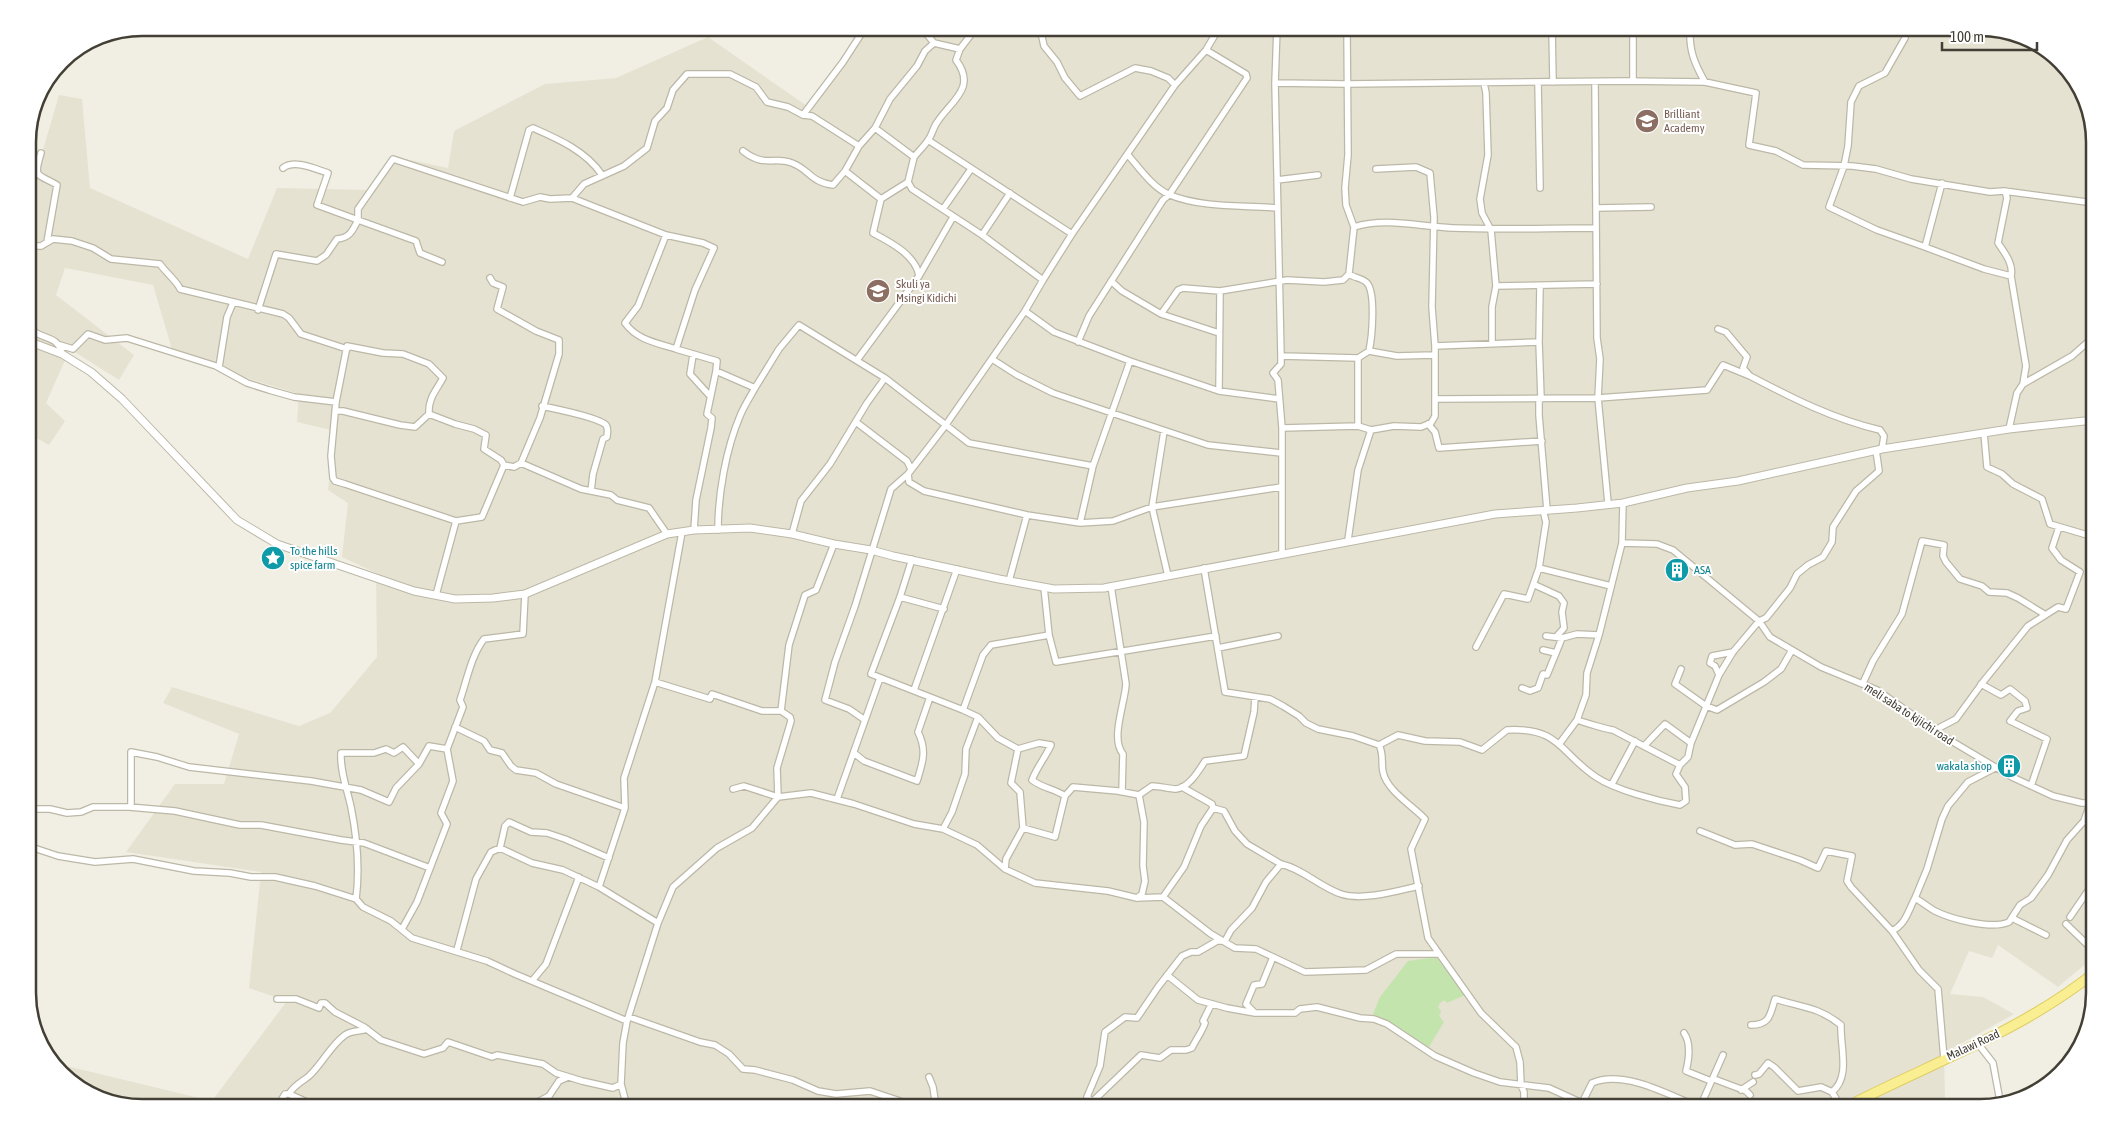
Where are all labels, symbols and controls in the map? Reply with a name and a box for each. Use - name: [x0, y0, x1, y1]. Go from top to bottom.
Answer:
- scale bar: [1942, 20, 2037, 52]
- text: 100 m: [1950, 28, 1984, 45]
- place label: Brilliant Academy: [1664, 107, 1705, 135]
- school or university icon: Brilliant Academy: [1634, 108, 1660, 134]
- place label: Skuli ya Msingi Kidichi: [896, 277, 957, 305]
- school or university icon: Skuli ya Msingi Kidichi: [865, 278, 891, 304]
- place label: To the hills spice farm: [290, 544, 337, 572]
- place icon: To the hills spice farm: [260, 545, 286, 571]
- building icon: ASA: [1664, 557, 1690, 583]
- place label: ASA: [1694, 563, 1711, 577]
- street label: meli saba to kijichi road: [1862, 680, 1956, 748]
- building icon: wakala shop: [1996, 753, 2022, 779]
- place label: wakala shop: [1937, 759, 1992, 773]
- street label: Malawi Road: [1944, 1027, 2002, 1063]

